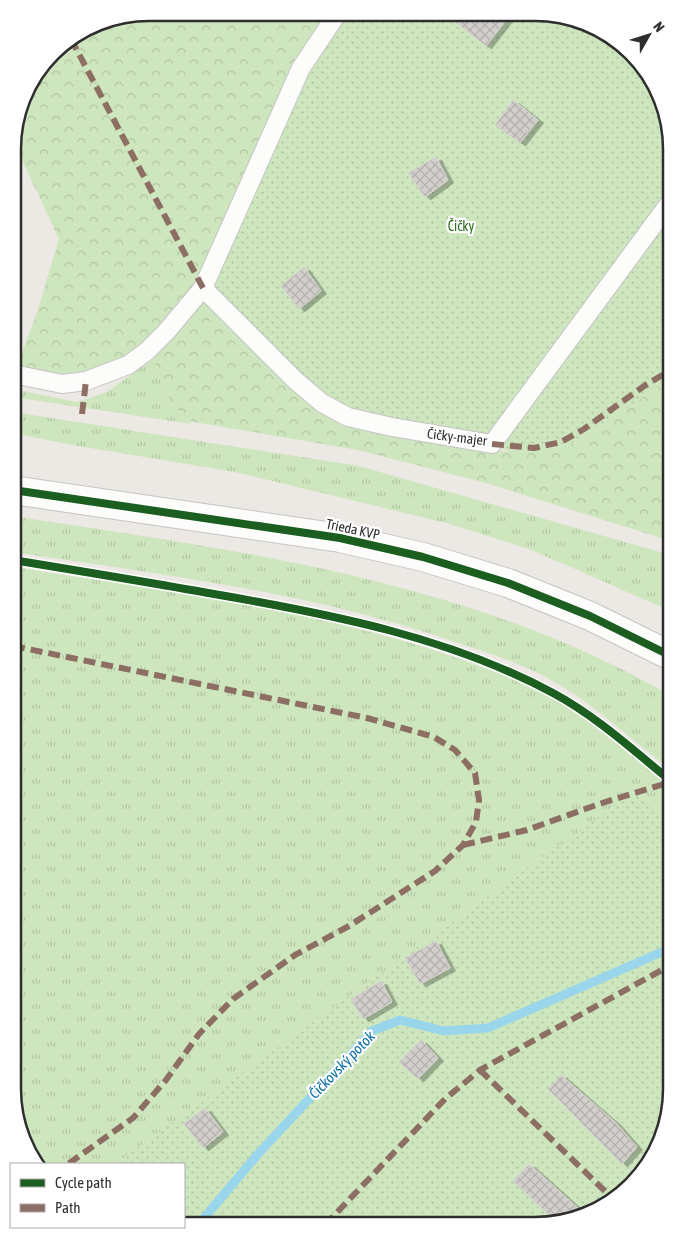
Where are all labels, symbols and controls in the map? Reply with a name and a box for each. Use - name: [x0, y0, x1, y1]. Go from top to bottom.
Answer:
- north arrow: [624, 10, 674, 60]
- text: N: [650, 19, 668, 35]
- park label: Čičky: [448, 217, 475, 234]
- street label: Čičky-majer: [426, 424, 489, 449]
- street label: Trieda KVP: [325, 515, 381, 543]
- water label: Čičkovský potok: [305, 1027, 378, 1102]
- legend: [10, 1163, 185, 1228]
- text: Cycle path: [55, 1174, 112, 1191]
- text: Path: [55, 1199, 81, 1216]

